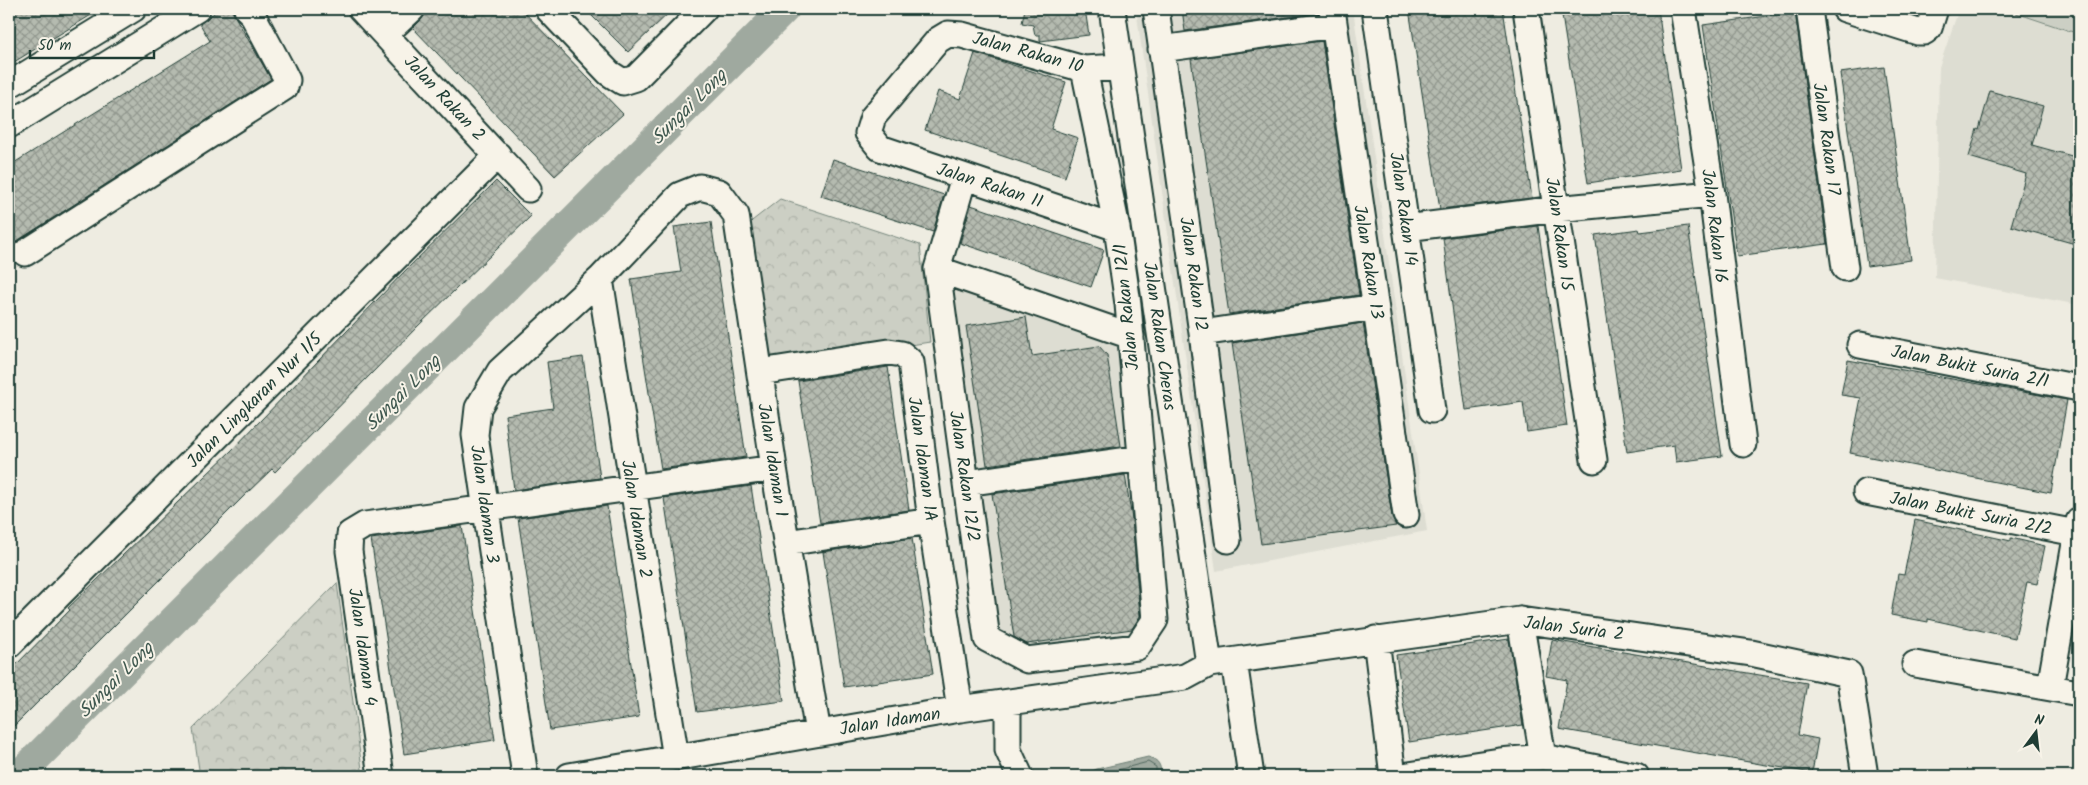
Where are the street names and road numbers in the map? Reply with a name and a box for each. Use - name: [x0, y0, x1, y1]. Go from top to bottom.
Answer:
- street label: Jalan Rakan 10: [969, 25, 1086, 82]
- street label: Jalan Rakan 2: [396, 49, 492, 149]
- street label: Jalan Rakan 17: [1803, 81, 1848, 198]
- street label: Jalan Rakan 14: [1380, 150, 1425, 268]
- street label: Jalan Rakan 11: [933, 156, 1047, 217]
- street label: Jalan Rakan 16: [1692, 167, 1735, 285]
- street label: Jalan Rakan 15: [1536, 175, 1581, 294]
- street label: Jalan Rakan 13: [1344, 203, 1391, 321]
- street label: Jalan Rakan 12: [1170, 215, 1215, 333]
- street label: Jalan Rakan 12/1: [1106, 242, 1149, 372]
- street label: Jalan Rakan Cheras: [1134, 260, 1183, 413]
- street label: Jalan Lingkaran Nur 1/5: [180, 325, 331, 476]
- street label: Jalan Bukit Suria 2/1: [1888, 338, 2051, 397]
- street label: Jalan Idaman 1A: [898, 395, 945, 524]
- street label: Jalan Idaman 1: [748, 401, 795, 519]
- street label: Jalan Rakan 12/2: [940, 409, 987, 544]
- street label: Jalan Idaman 3: [461, 443, 506, 565]
- street label: Jalan Idaman 2: [612, 458, 659, 581]
- street label: Jalan Bukit Suria 2/2: [1887, 484, 2054, 544]
- street label: Jalan Idaman 4: [339, 586, 384, 708]
- street label: Jalan Suria 2: [1522, 609, 1626, 650]
- street label: Jalan Idaman: [838, 700, 943, 745]

